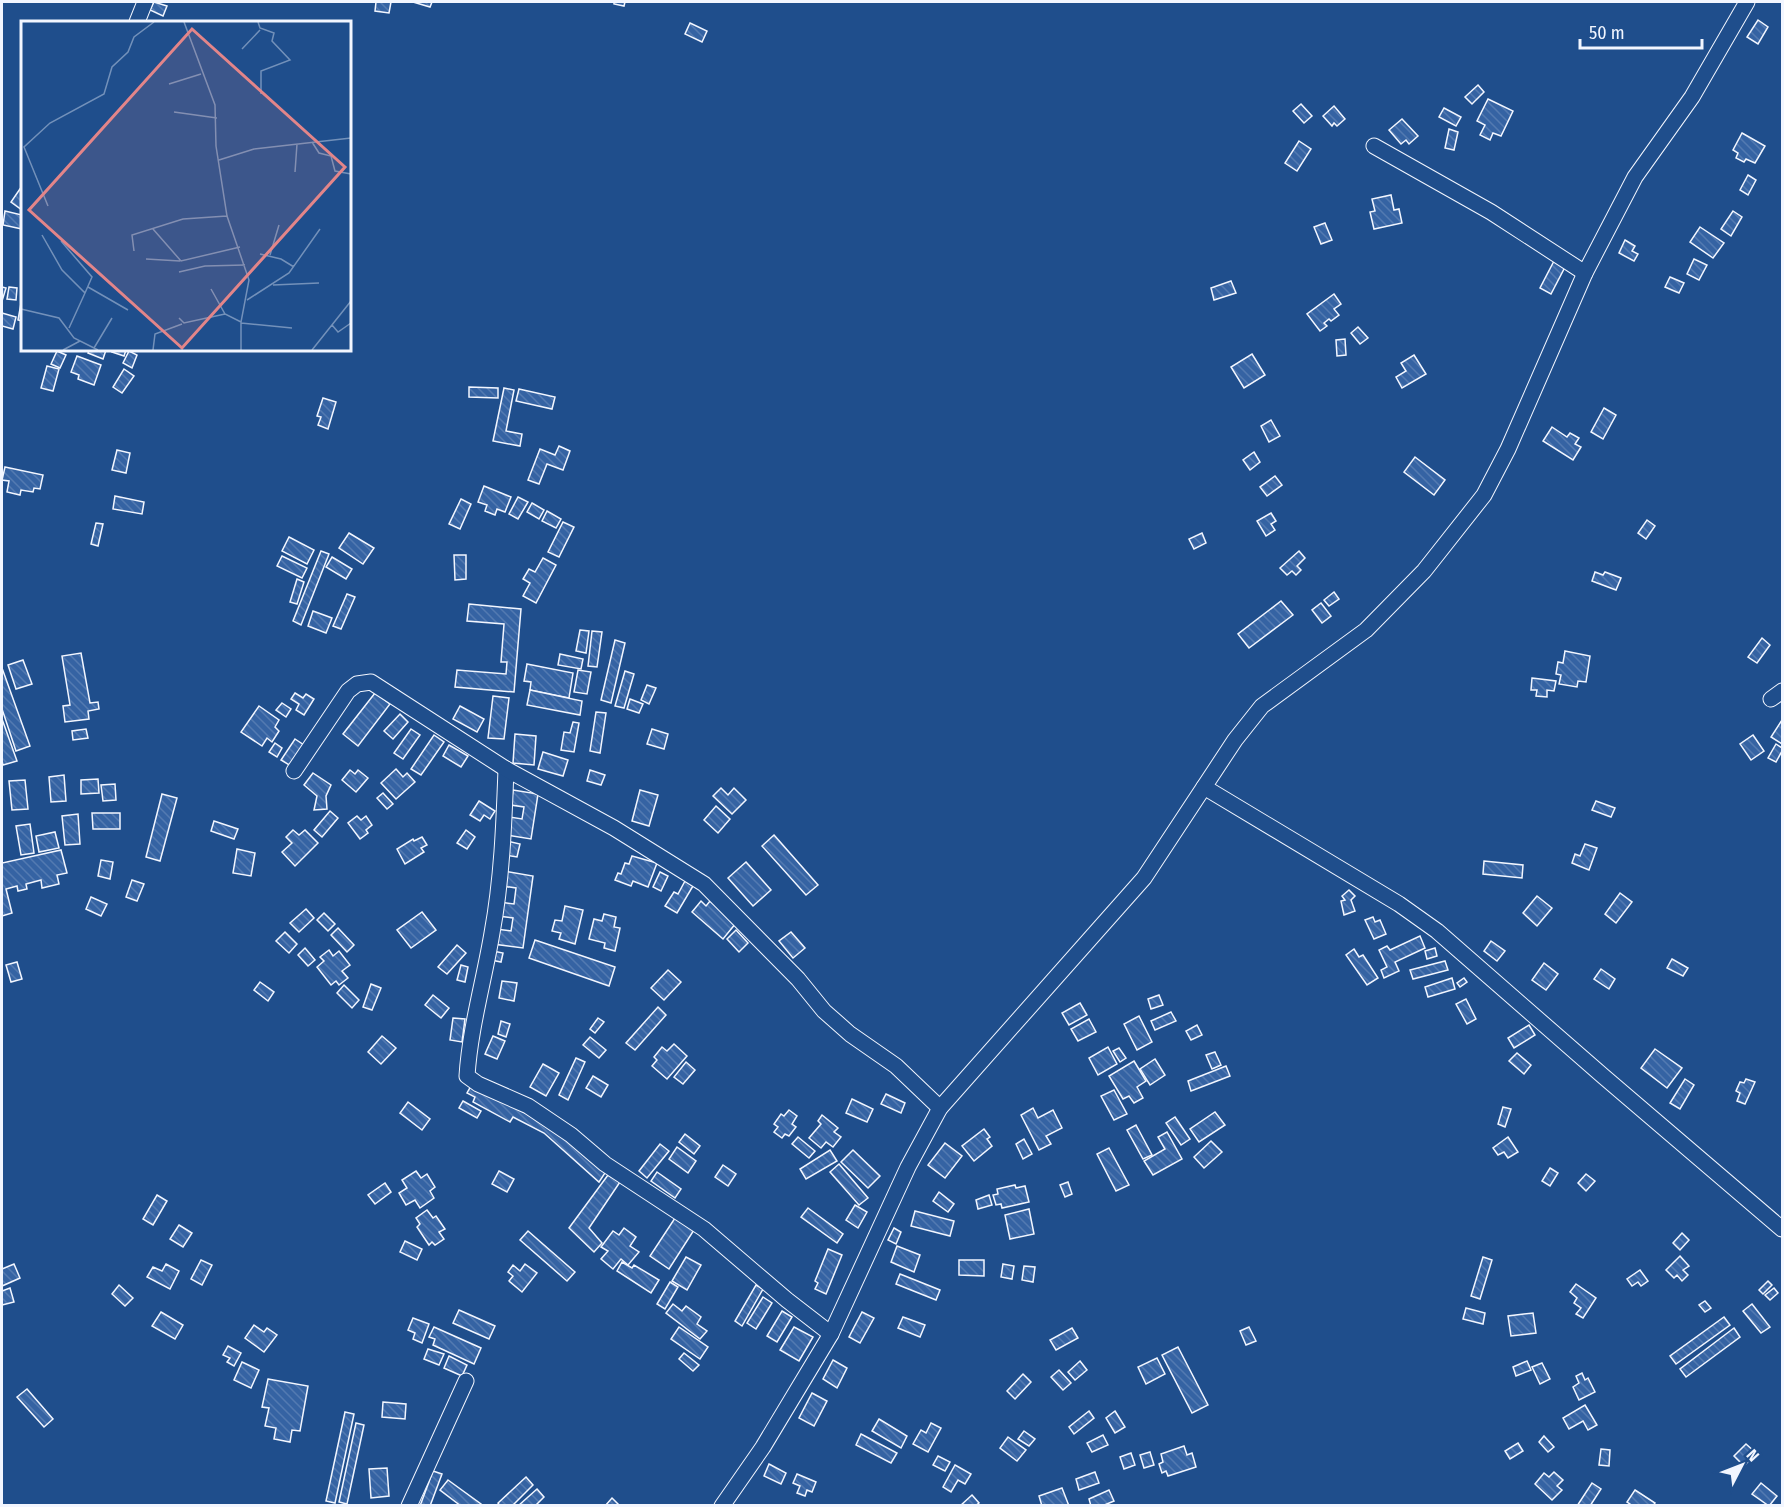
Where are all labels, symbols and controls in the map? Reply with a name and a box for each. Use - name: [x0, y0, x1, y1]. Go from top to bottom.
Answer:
- scale bar: [1580, 12, 1702, 50]
- inset map: [21, 21, 351, 351]
- text: 50 m: [1589, 22, 1625, 44]
- north arrow: [1712, 1435, 1772, 1495]
- text: N: [1743, 1445, 1763, 1465]

